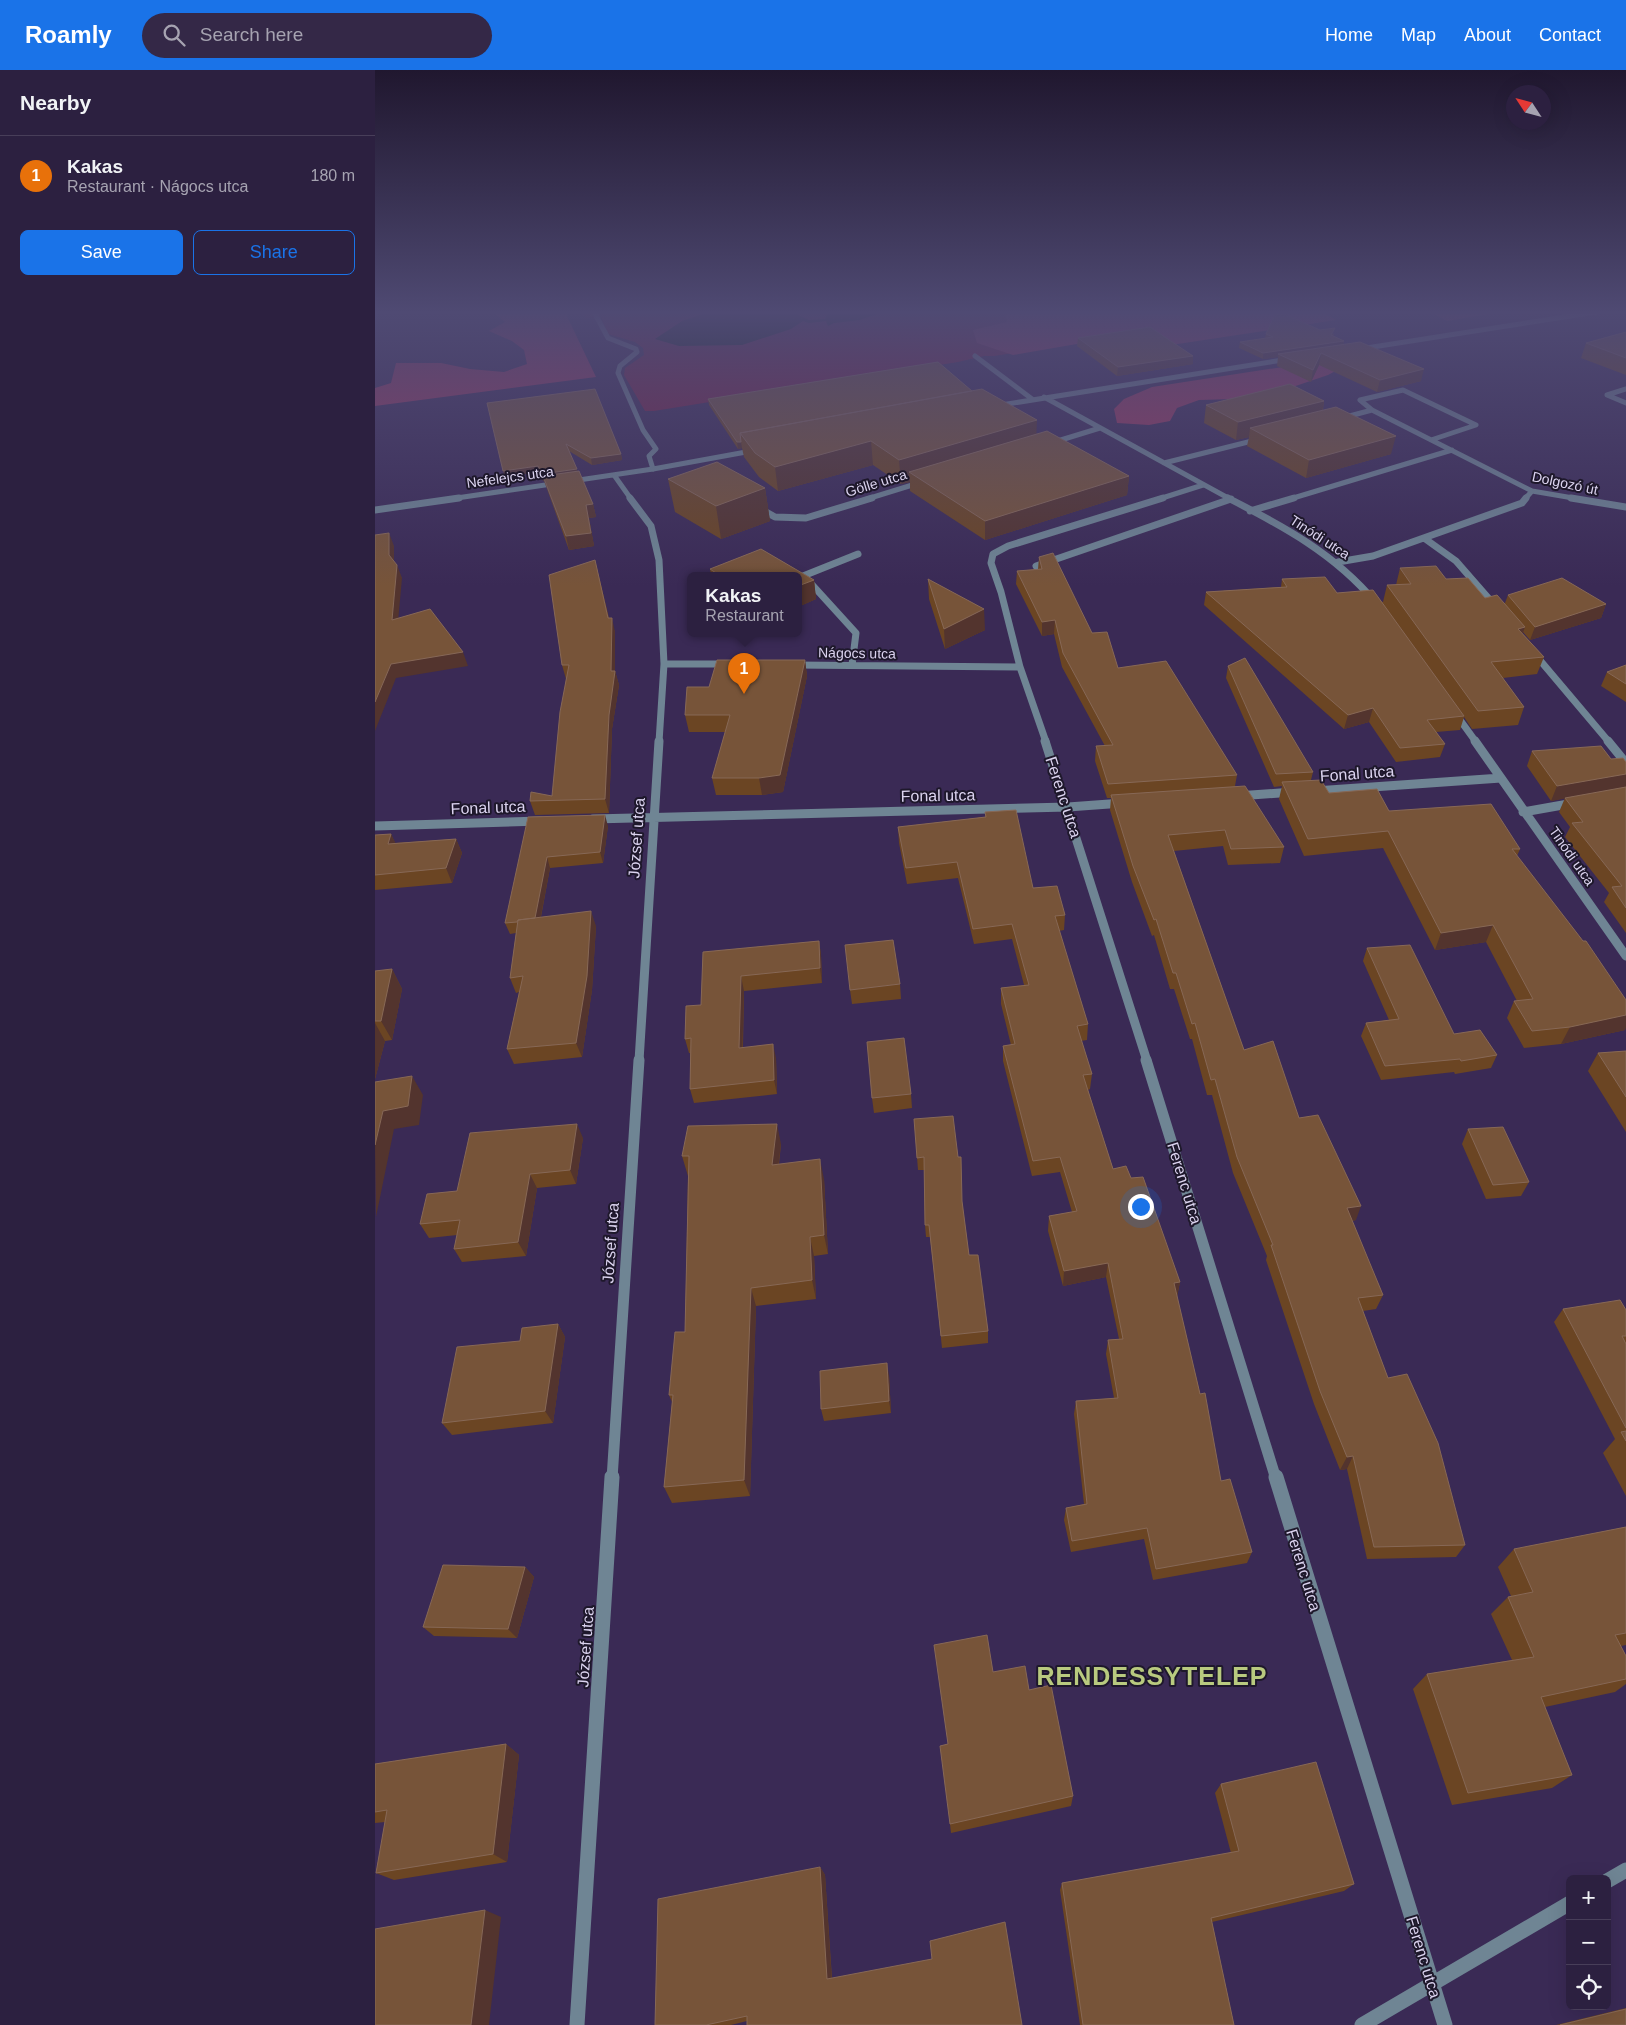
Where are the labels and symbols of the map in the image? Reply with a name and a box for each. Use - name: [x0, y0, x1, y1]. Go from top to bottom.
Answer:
- north arrow: [1506, 85, 1551, 130]
- street label: Nefelejcs utca: [465, 463, 555, 491]
- street label: Gölle utca: [844, 466, 909, 500]
- street label: Dolgozó út: [1531, 468, 1600, 498]
- street label: Tinódi utca: [1287, 512, 1353, 562]
- street label: Nágocs utca: [818, 644, 896, 662]
- pin: 1: [728, 653, 760, 694]
- street label: Ferenc utca: [1042, 754, 1085, 840]
- street label: Fonal utca: [1319, 762, 1395, 785]
- street label: Fonal utca: [901, 786, 976, 805]
- street label: József utca: [625, 797, 648, 879]
- street label: Fonal utca: [450, 798, 526, 817]
- street label: Tinódi utca: [1546, 824, 1598, 889]
- street label: Ferenc utca: [1164, 1140, 1205, 1226]
- your location: [1128, 1194, 1154, 1220]
- street label: József utca: [599, 1202, 622, 1284]
- street label: Ferenc utca: [1283, 1527, 1324, 1613]
- street label: József utca: [574, 1606, 597, 1688]
- district label: RENDESSYTELEP: [1036, 1662, 1268, 1690]
- street label: Ferenc utca: [1403, 1914, 1444, 2000]

